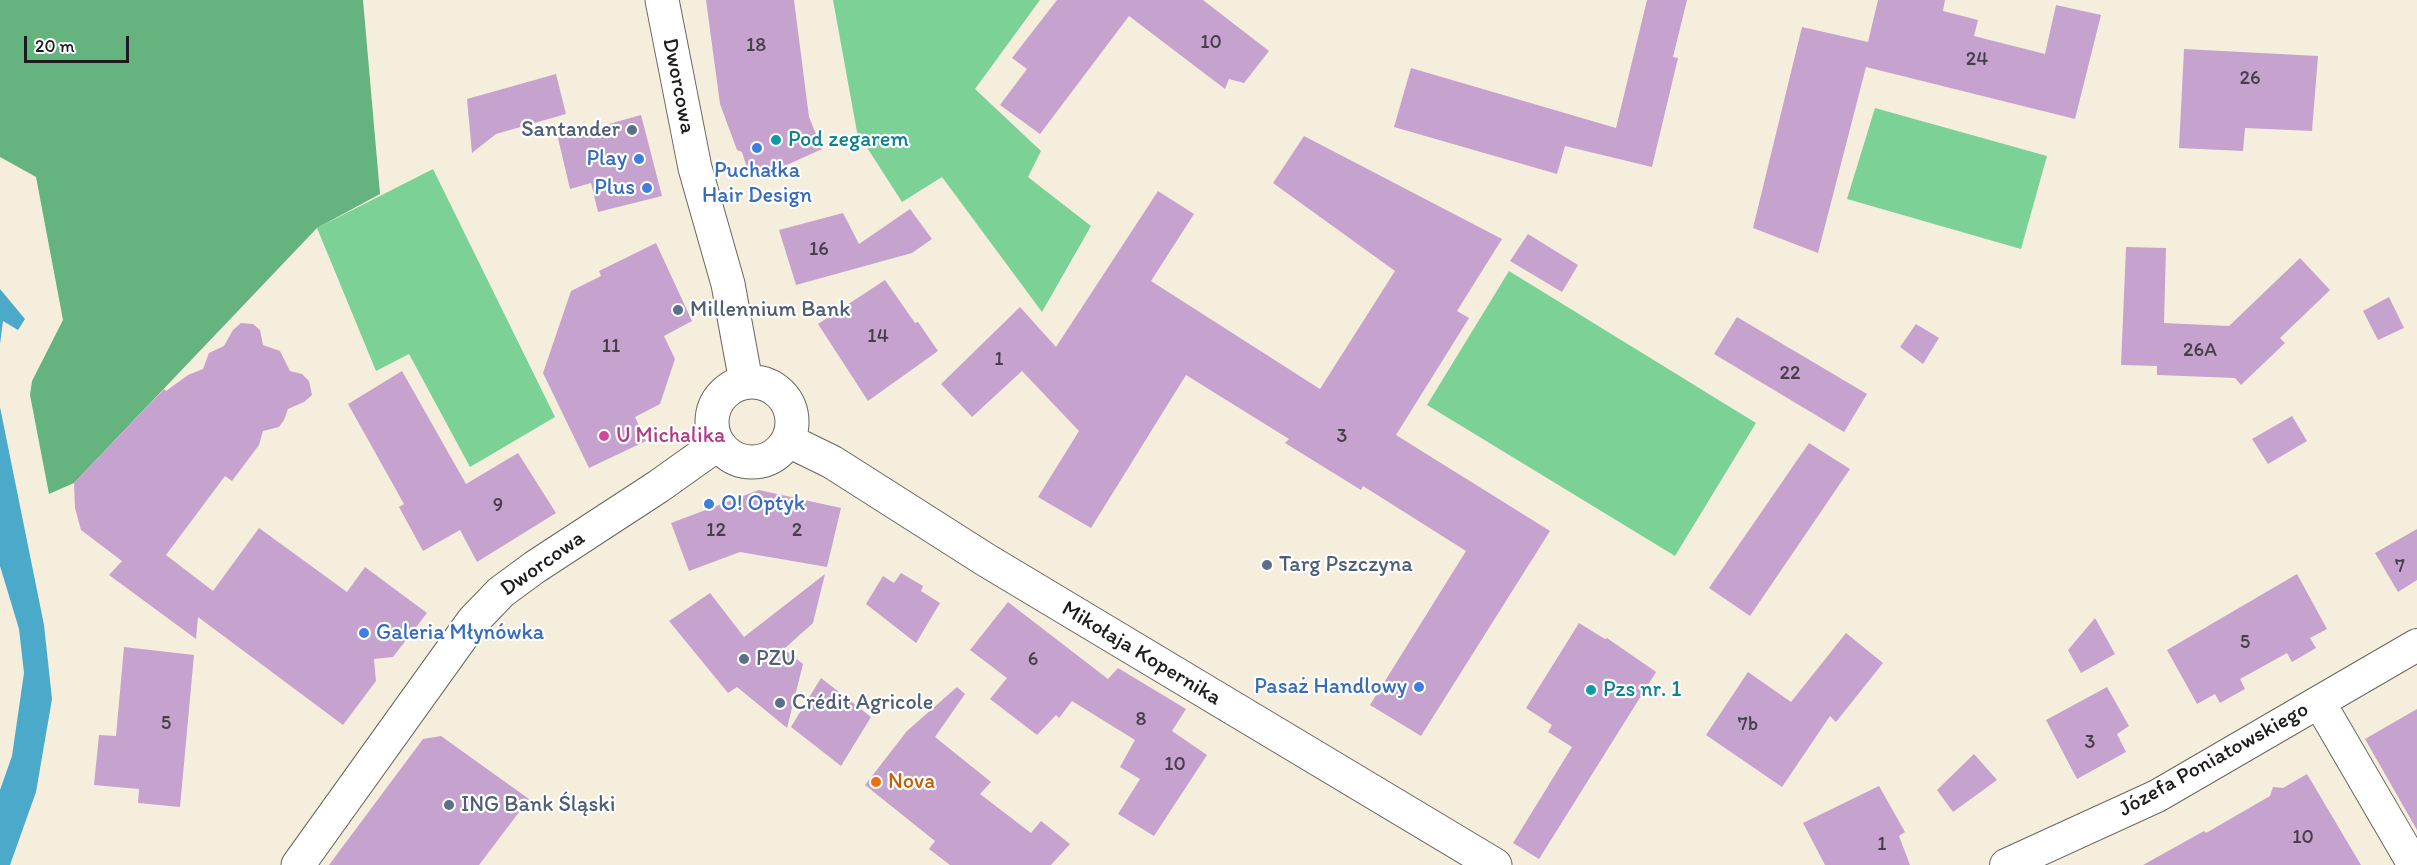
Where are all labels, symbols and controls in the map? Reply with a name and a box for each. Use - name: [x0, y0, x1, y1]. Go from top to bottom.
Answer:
- scale bar: [27, 24, 132, 62]
- house number: 10: [1200, 31, 1222, 55]
- house number: 18: [746, 34, 766, 58]
- text: 20 m: [35, 35, 75, 57]
- street label: Dworcowa: [656, 36, 700, 136]
- house number: 24: [1966, 48, 1988, 72]
- house number: 26: [2239, 67, 2261, 91]
- place label: Santander: [521, 117, 620, 143]
- marker: Santander: [625, 123, 639, 137]
- place label: Pod zegarem: [788, 127, 909, 153]
- marker: Pod zegarem: [769, 133, 783, 147]
- marker: Puchałka Hair Design: [750, 141, 764, 155]
- place label: Play: [586, 146, 627, 172]
- marker: Play: [632, 152, 646, 166]
- place label: Puchałka Hair Design: [702, 158, 812, 210]
- place label: Plus: [594, 175, 635, 201]
- marker: Plus: [640, 181, 654, 195]
- house number: 16: [809, 238, 829, 262]
- place label: Millennium Bank: [690, 297, 850, 323]
- marker: Millennium Bank: [671, 303, 685, 317]
- house number: 14: [867, 325, 889, 349]
- house number: 11: [602, 335, 620, 359]
- house number: 26A: [2183, 339, 2217, 363]
- house number: 1: [994, 348, 1004, 372]
- house number: 22: [1779, 362, 1801, 386]
- place label: U Michalika: [616, 423, 725, 449]
- house number: 3: [1337, 425, 1347, 449]
- marker: U Michalika: [597, 429, 611, 443]
- place label: O! Optyk: [721, 491, 805, 517]
- house number: 9: [493, 494, 503, 518]
- marker: O! Optyk: [702, 497, 716, 511]
- house number: 12: [706, 519, 726, 543]
- house number: 2: [792, 519, 802, 543]
- street label: Dworcowa: [496, 525, 590, 603]
- place label: Targ Pszczyna: [1279, 552, 1413, 578]
- house number: 7: [2395, 555, 2405, 579]
- marker: Targ Pszczyna: [1260, 558, 1274, 572]
- street label: Mikołaja Kopernika: [1056, 596, 1226, 712]
- place label: Galeria Młynówka: [376, 620, 544, 646]
- marker: Galeria Młynówka: [357, 626, 371, 640]
- house number: 5: [2240, 631, 2250, 655]
- place label: PZU: [756, 646, 796, 672]
- house number: 6: [1028, 648, 1038, 672]
- marker: PZU: [737, 652, 751, 666]
- place label: Pasaż Handlowy: [1254, 674, 1407, 700]
- place label: Pzs nr. 1: [1603, 677, 1681, 703]
- marker: Pasaż Handlowy: [1412, 680, 1426, 694]
- marker: Pzs nr. 1: [1584, 683, 1598, 697]
- place label: Crédit Agricole: [792, 690, 933, 716]
- marker: Crédit Agricole: [773, 696, 787, 710]
- street label: Józefa Poniatowskiego: [2114, 697, 2314, 823]
- house number: 8: [1136, 708, 1146, 732]
- house number: 5: [161, 712, 171, 736]
- house number: 7b: [1738, 713, 1758, 737]
- house number: 3: [2085, 731, 2095, 755]
- house number: 10: [1164, 753, 1186, 777]
- place label: Nova: [888, 769, 935, 795]
- marker: Nova: [869, 775, 883, 789]
- place label: ING Bank Śląski: [461, 792, 615, 818]
- marker: ING Bank Śląski: [442, 798, 456, 812]
- house number: 10: [2292, 826, 2314, 850]
- house number: 1: [1877, 833, 1887, 857]

